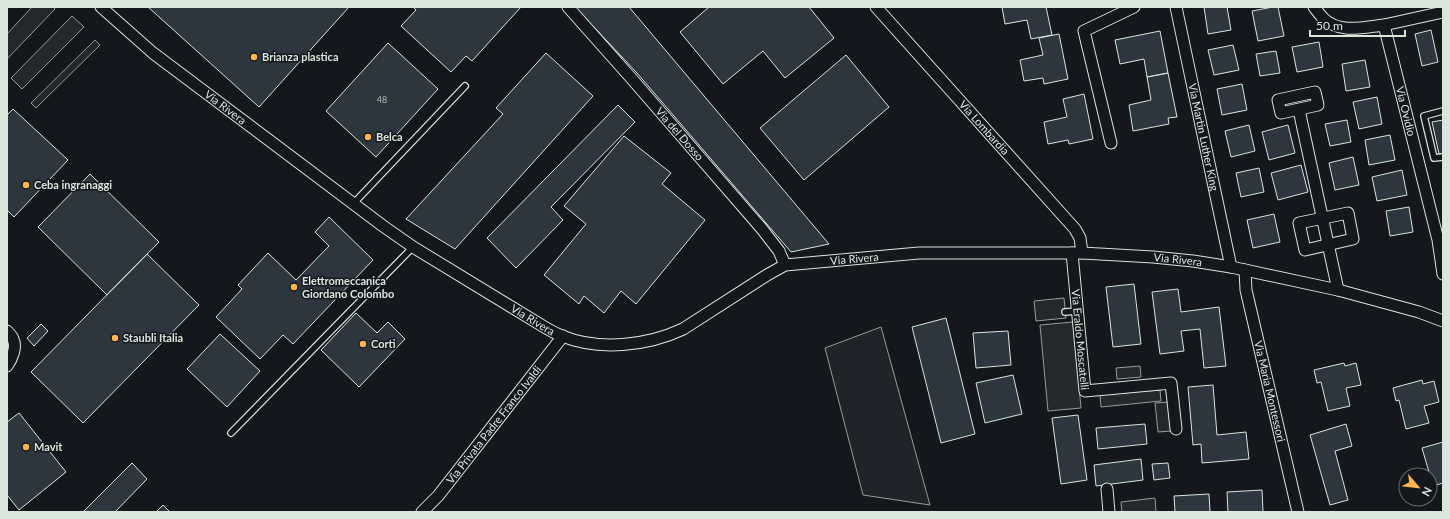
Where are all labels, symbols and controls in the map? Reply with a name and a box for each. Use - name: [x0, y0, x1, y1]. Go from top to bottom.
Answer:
- scale bar: [1310, 12, 1405, 38]
- text: 50 m: [1316, 18, 1343, 33]
- place label: Brianza plastica: [262, 50, 339, 63]
- marker: Brianza plastica: [249, 52, 259, 62]
- street label: Via Martin Luther King: [1186, 82, 1222, 192]
- street label: Via Ovidio: [1394, 85, 1419, 137]
- street label: Via Rivera: [202, 87, 249, 127]
- house number: 48: [377, 94, 387, 105]
- street label: Via Lombardia: [957, 97, 1012, 157]
- street label: Via del Dosso: [653, 104, 707, 163]
- place label: Belca: [376, 130, 403, 143]
- marker: Belca: [363, 132, 373, 142]
- place label: Ceba ingranaggi: [34, 178, 112, 191]
- marker: Ceba ingranaggi: [21, 180, 31, 190]
- street label: Via Rivera: [830, 250, 879, 267]
- street label: Via Rivera: [1153, 250, 1203, 268]
- place label: Elettromeccanica Giordano Colombo: [302, 274, 394, 300]
- marker: Elettromeccanica Giordano Colombo: [289, 282, 299, 292]
- street label: Via Eraldo Moscatelli: [1069, 289, 1092, 391]
- street label: Via Rivera: [509, 301, 557, 338]
- place label: Staubli Italia: [123, 331, 183, 344]
- marker: Staubli Italia: [110, 333, 120, 343]
- place label: Corti: [371, 337, 396, 350]
- marker: Corti: [358, 339, 368, 349]
- street label: Via Maria Montessori: [1252, 339, 1288, 443]
- street label: Via Privata Padre Franco Ivaldi: [443, 363, 544, 486]
- place label: Mavit: [34, 440, 63, 453]
- marker: Mavit: [21, 442, 31, 452]
- north arrow: [1398, 467, 1438, 507]
- text: N: [1420, 485, 1435, 499]

